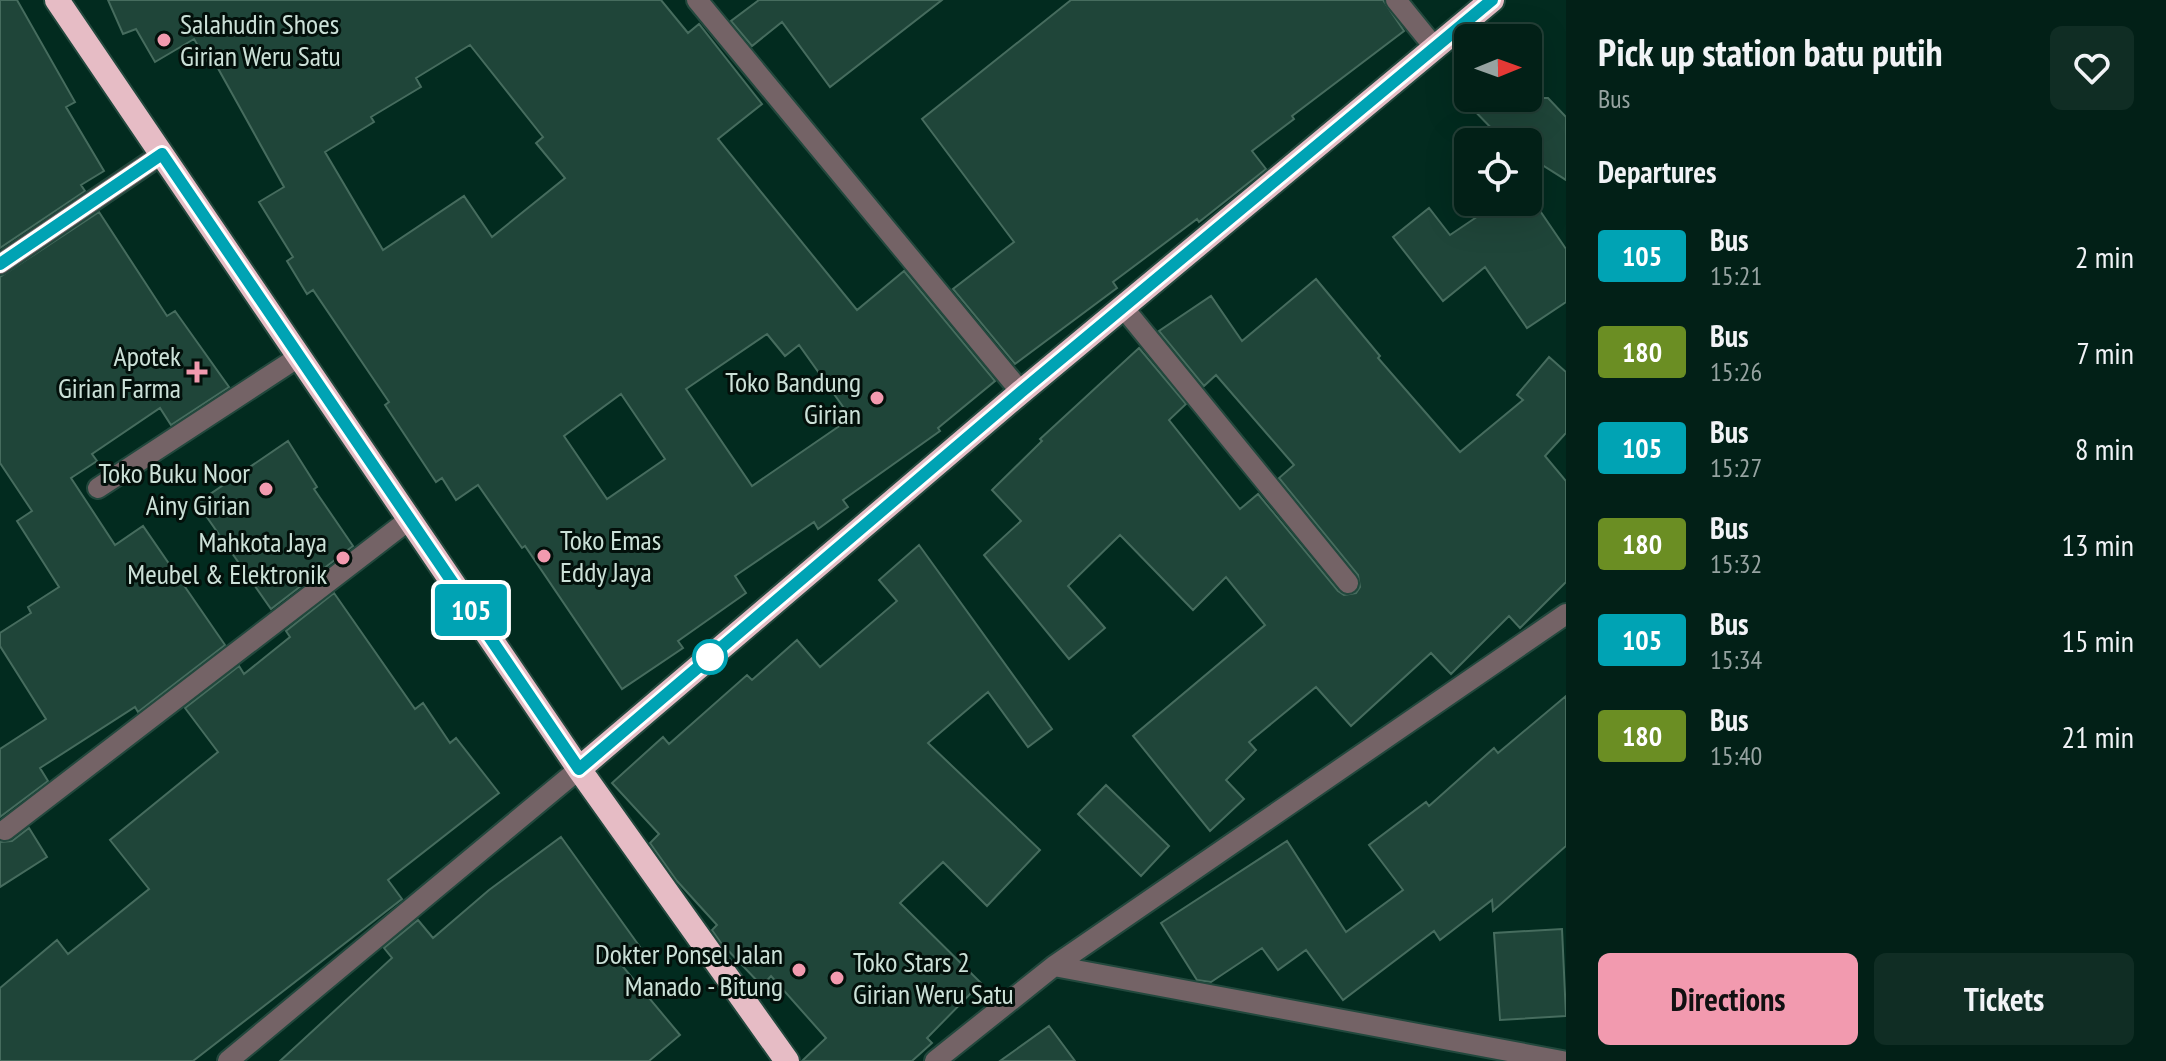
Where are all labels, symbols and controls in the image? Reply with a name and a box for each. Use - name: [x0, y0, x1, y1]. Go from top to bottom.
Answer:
- place label: Salahudin Shoes Girian Weru Satu: [180, 5, 341, 74]
- north arrow: [1454, 24, 1542, 112]
- map controls: [1454, 24, 1542, 216]
- button: heart: [2050, 26, 2134, 110]
- text: Pick up station batu putih: [1598, 27, 1943, 76]
- marker: Salahudin Shoes Girian Weru Satu: [155, 31, 173, 49]
- text: Bus: [1598, 82, 1630, 115]
- button: locate: [1454, 128, 1542, 216]
- text: Departures: [1598, 152, 1716, 191]
- text: Bus: [1710, 220, 1749, 259]
- text: 105: [1622, 237, 1662, 274]
- text: 2 min: [2075, 237, 2134, 276]
- text: 15:21: [1710, 259, 1762, 292]
- text: Bus: [1710, 316, 1749, 355]
- text: 180: [1622, 333, 1662, 370]
- text: 7 min: [2076, 333, 2134, 372]
- place label: Apotek Girian Farma: [58, 337, 181, 406]
- text: 15:26: [1710, 355, 1762, 388]
- marker: Apotek Girian Farma: [188, 363, 206, 381]
- place label: Toko Bandung Girian: [725, 363, 861, 432]
- marker: Toko Bandung Girian: [868, 389, 886, 407]
- text: Bus: [1710, 412, 1749, 451]
- text: 105: [1622, 429, 1662, 466]
- text: 8 min: [2075, 429, 2134, 468]
- text: 15:27: [1710, 451, 1762, 484]
- place label: Toko Buku Noor Ainy Girian: [98, 454, 250, 523]
- marker: Toko Buku Noor Ainy Girian: [257, 480, 275, 498]
- text: Bus: [1710, 508, 1749, 547]
- place label: Toko Emas Eddy Jaya: [560, 521, 661, 590]
- place label: Mahkota Jaya Meubel & Elektronik: [127, 523, 327, 592]
- text: 180: [1622, 525, 1662, 562]
- text: 13 min: [2061, 525, 2134, 564]
- marker: Toko Emas Eddy Jaya: [535, 547, 553, 565]
- text: 15:32: [1710, 547, 1762, 580]
- marker: Mahkota Jaya Meubel & Elektronik: [334, 549, 352, 567]
- line badge: 105: [425, 584, 517, 636]
- text: 105: [451, 591, 491, 628]
- text: Bus: [1710, 604, 1749, 643]
- text: 105: [1622, 621, 1662, 658]
- text: 15 min: [2061, 621, 2134, 660]
- unlabelled marker: [693, 640, 727, 674]
- text: 15:34: [1710, 643, 1762, 676]
- text: Bus: [1710, 700, 1749, 739]
- text: 180: [1622, 717, 1662, 754]
- text: 21 min: [2061, 717, 2134, 756]
- text: 15:40: [1710, 739, 1762, 772]
- place label: Dokter Ponsel Jalan Manado - Bitung: [595, 935, 783, 1004]
- place label: Toko Stars 2 Girian Weru Satu: [853, 943, 1014, 1012]
- button: Directions: [1598, 953, 1858, 1045]
- button: Tickets: [1874, 953, 2134, 1045]
- marker: Dokter Ponsel Jalan Manado - Bitung: [790, 961, 808, 979]
- marker: Toko Stars 2 Girian Weru Satu: [828, 969, 846, 987]

